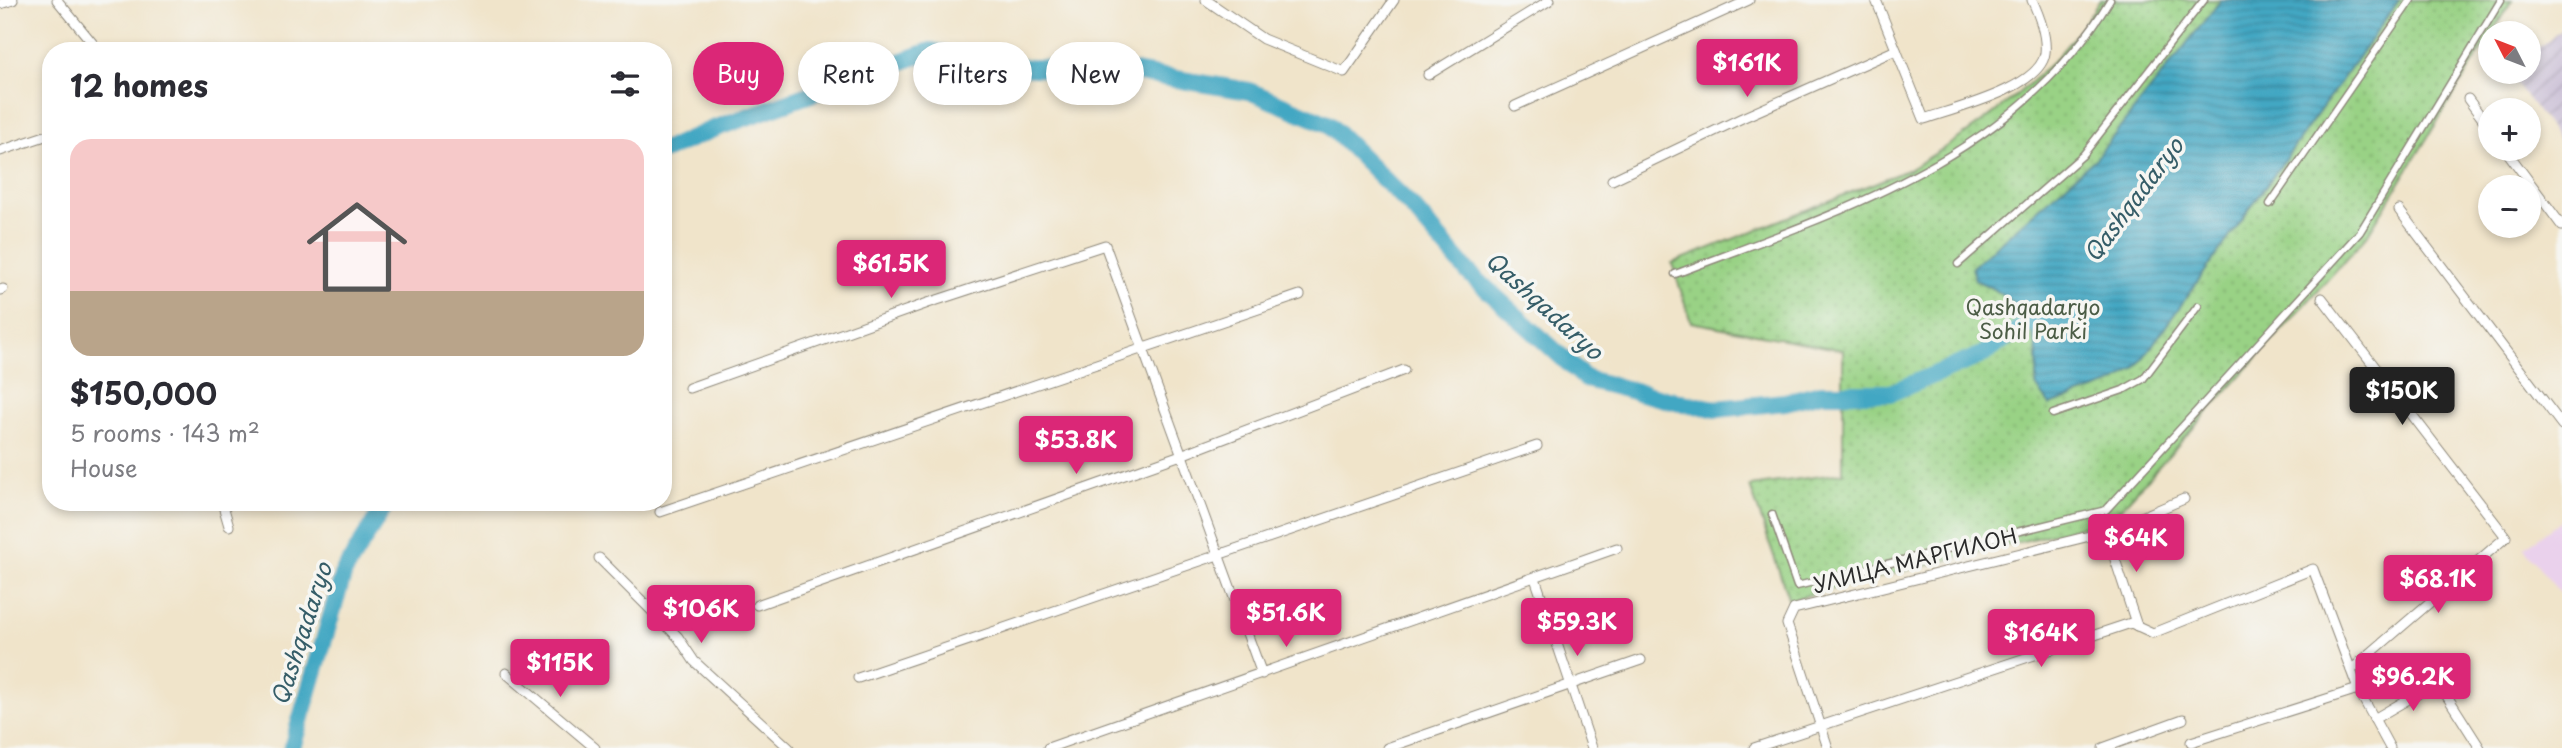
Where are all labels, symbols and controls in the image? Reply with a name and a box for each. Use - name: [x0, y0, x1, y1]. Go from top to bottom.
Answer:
- north arrow: [2478, 21, 2541, 84]
- map controls: [2478, 21, 2541, 238]
- pin: $161K: [1698, 40, 1796, 99]
- chip: Buy: [693, 42, 784, 105]
- chip: Rent: [798, 42, 899, 105]
- chip: Filters: [913, 42, 1032, 105]
- chip: New: [1046, 42, 1144, 105]
- text: $161K: [1713, 44, 1781, 79]
- text: 12 homes: [70, 62, 208, 107]
- icon: filters: [606, 65, 644, 103]
- button: +: [2478, 98, 2541, 161]
- water label: Qashqadaryo: [2074, 129, 2192, 269]
- button: −: [2478, 175, 2541, 238]
- icon: home: [294, 184, 420, 310]
- pin: $61.5K: [834, 240, 948, 300]
- water label: Qashqadaryo: [1478, 242, 1612, 368]
- text: $61.5K: [853, 245, 929, 280]
- park label: Qashqadaryo Sohil Parki: [1966, 290, 2100, 346]
- pin: $150K: [2353, 368, 2451, 427]
- text: $150,000: [70, 370, 217, 415]
- text: $150K: [2366, 372, 2438, 407]
- text: 5 rooms · 143 m²: [70, 415, 260, 450]
- pin: $53.8K: [1019, 416, 1133, 476]
- text: $53.8K: [1035, 421, 1117, 456]
- text: House: [70, 450, 137, 485]
- pin: $64K: [2095, 514, 2177, 574]
- street label: УЛИЦА МАРГИЛОН: [1809, 518, 2020, 600]
- text: $64K: [2104, 519, 2168, 554]
- pin: $68.1K: [2381, 556, 2495, 615]
- water label: Qashqadaryo: [261, 557, 340, 709]
- text: $68.1K: [2400, 560, 2476, 595]
- pin: $106K: [652, 586, 750, 645]
- text: $106K: [663, 590, 739, 625]
- pin: $51.6K: [1229, 590, 1343, 649]
- text: $51.6K: [1246, 594, 1326, 629]
- pin: $59.3K: [1520, 598, 1634, 658]
- text: $59.3K: [1537, 603, 1617, 638]
- pin: $164K: [1992, 610, 2090, 669]
- text: $164K: [2004, 614, 2078, 649]
- pin: $115K: [511, 640, 609, 699]
- text: $115K: [526, 644, 594, 679]
- pin: $96.2K: [2356, 654, 2470, 713]
- text: $96.2K: [2371, 658, 2455, 693]

